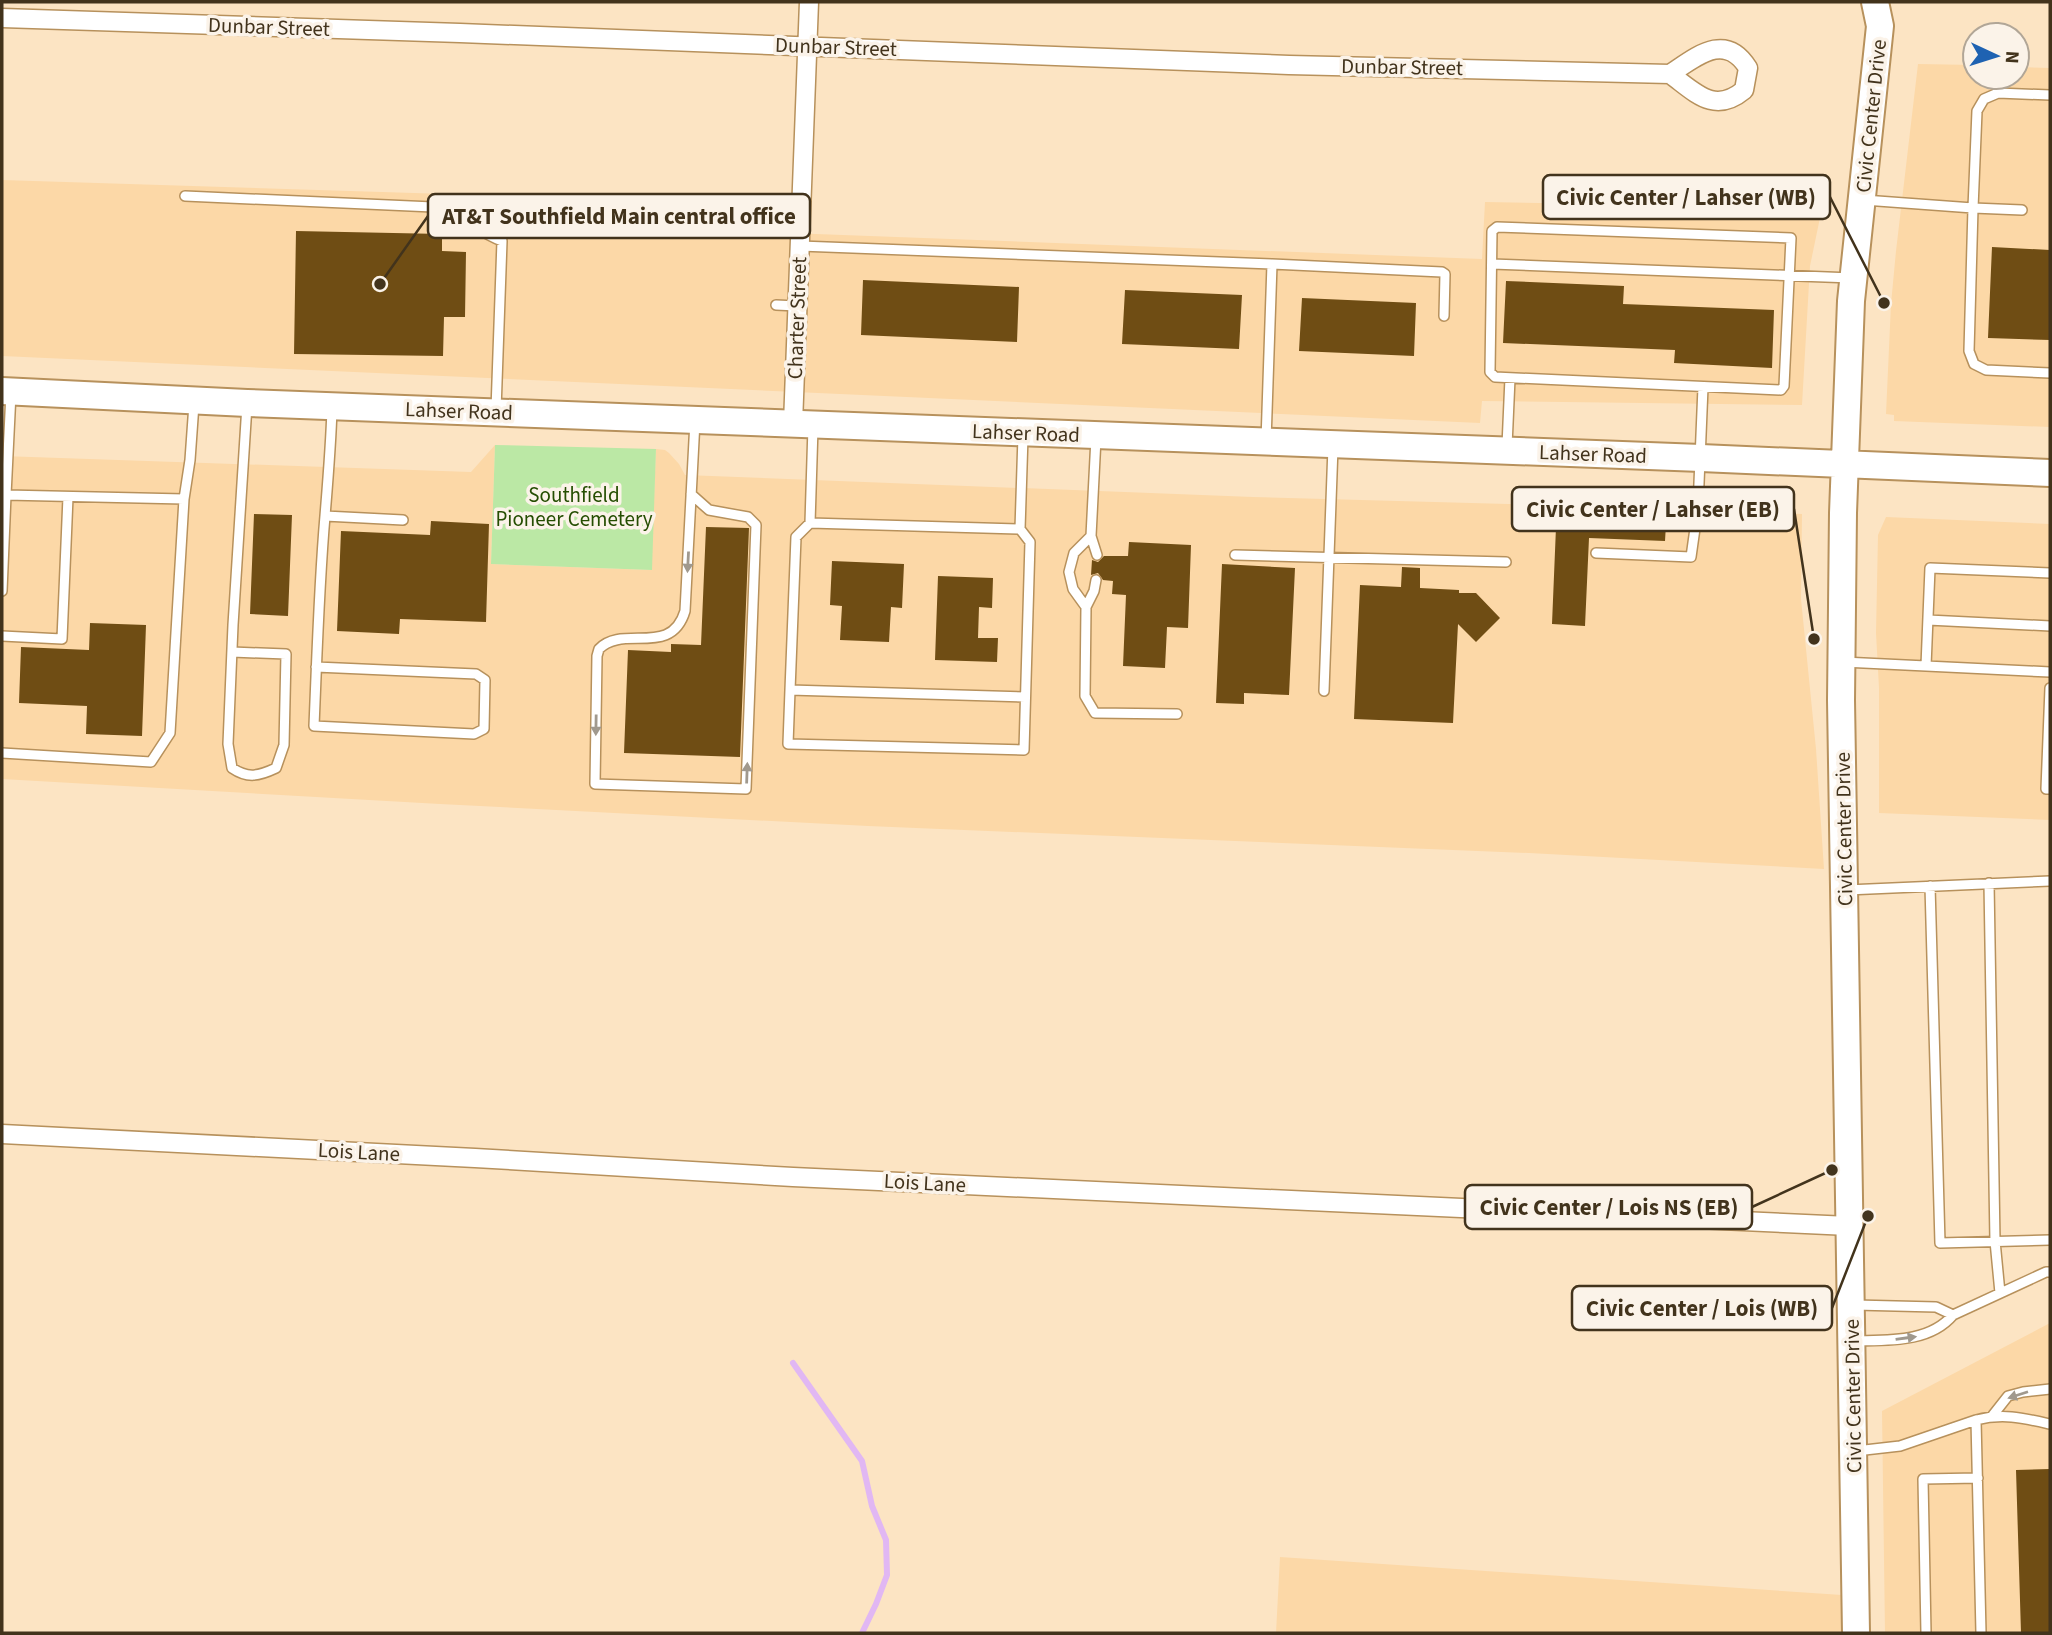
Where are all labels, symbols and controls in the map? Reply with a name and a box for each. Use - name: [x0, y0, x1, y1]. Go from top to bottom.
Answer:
- street label: Dunbar Street: [208, 10, 330, 44]
- north arrow: [1961, 21, 2031, 91]
- street label: Dunbar Street: [775, 30, 897, 64]
- street label: Civic Center Drive: [1848, 38, 1894, 194]
- text: N: [1998, 50, 2025, 64]
- street label: Dunbar Street: [1341, 51, 1463, 83]
- callout: Civic Center / Lahser (WB): [1543, 175, 1830, 219]
- text: Civic Center / Lahser (WB): [1556, 181, 1816, 214]
- callout: AT&T Southfield Main central office: [428, 194, 810, 238]
- text: AT&T Southfield Main central office: [441, 200, 796, 233]
- street label: Charter Street: [780, 256, 814, 380]
- street label: Lahser Road: [405, 394, 513, 428]
- street label: Lahser Road: [972, 416, 1080, 450]
- street label: Lahser Road: [1539, 437, 1647, 471]
- park label: Southfield Pioneer Cemetery: [495, 480, 653, 534]
- callout: Civic Center / Lahser (EB): [1512, 487, 1794, 531]
- text: Civic Center / Lahser (EB): [1526, 493, 1780, 526]
- one-way arrow: [682, 551, 693, 573]
- one-way arrow: [590, 714, 602, 736]
- street label: Civic Center Drive: [1828, 752, 1860, 906]
- one-way arrow: [742, 762, 753, 784]
- street label: Lois Lane: [317, 1135, 401, 1169]
- street label: Lois Lane: [883, 1166, 967, 1200]
- callout: Civic Center / Lois NS (EB): [1465, 1185, 1752, 1229]
- text: Civic Center / Lois NS (EB): [1480, 1191, 1738, 1224]
- callout: Civic Center / Lois (WB): [1572, 1286, 1832, 1330]
- text: Civic Center / Lois (WB): [1586, 1292, 1818, 1325]
- street label: Civic Center Drive: [1837, 1319, 1869, 1473]
- one-way arrow: [1895, 1332, 1917, 1343]
- one-way arrow: [2007, 1390, 2028, 1401]

